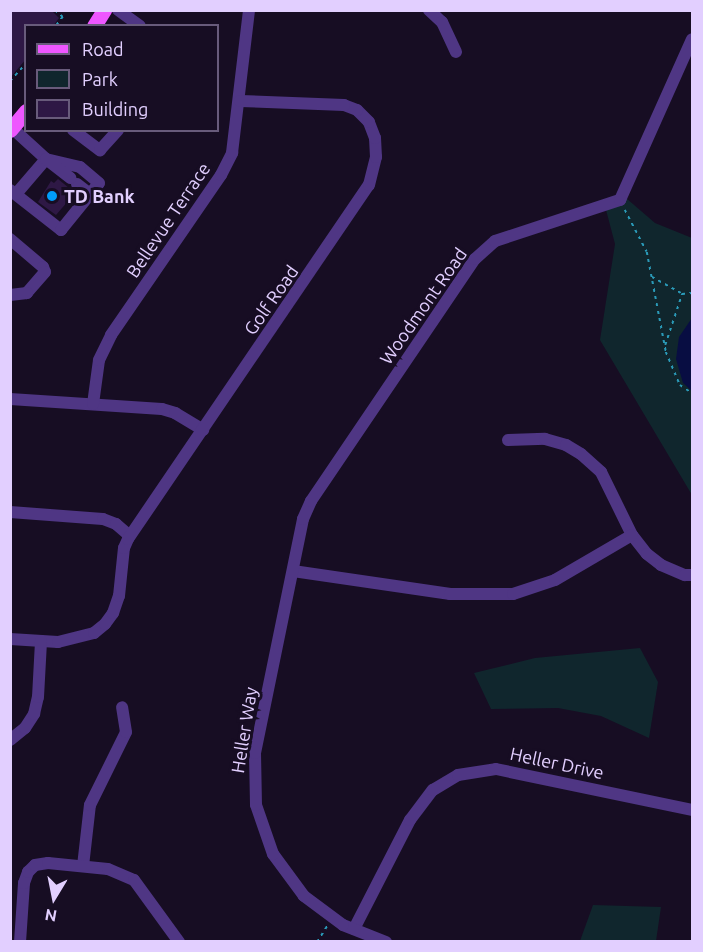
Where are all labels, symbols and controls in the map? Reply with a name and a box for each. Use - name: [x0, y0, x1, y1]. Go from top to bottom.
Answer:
- legend: [24, 24, 219, 132]
- text: Road: [82, 39, 124, 59]
- text: Park: [82, 69, 118, 89]
- text: Building: [82, 99, 148, 119]
- street label: Bellevue Terrace: [122, 158, 214, 282]
- place label: TD Bank: [64, 185, 135, 207]
- marker: TD Bank: [45, 189, 59, 203]
- street label: Woodmont Road: [375, 244, 471, 368]
- street label: Golf Road: [239, 261, 303, 339]
- street label: Heller Way: [227, 685, 261, 775]
- street label: Heller Drive: [508, 743, 606, 783]
- north arrow: [24, 868, 84, 928]
- text: N: [43, 906, 58, 926]

